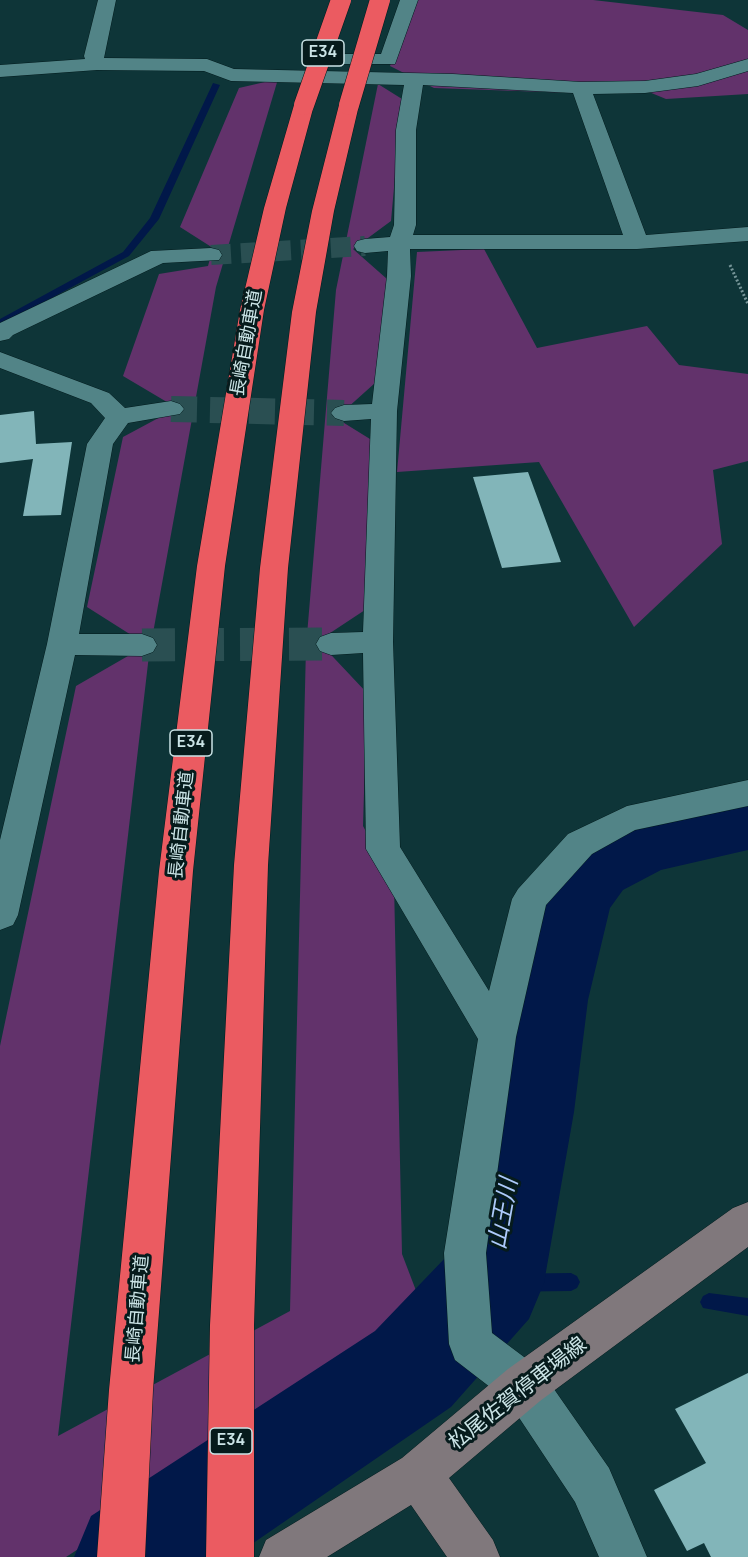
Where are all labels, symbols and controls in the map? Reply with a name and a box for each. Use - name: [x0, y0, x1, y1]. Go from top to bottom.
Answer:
- road number: E34: [302, 40, 344, 66]
- street label: 長崎自動車道: [227, 288, 267, 398]
- road number: E34: [170, 730, 212, 756]
- street label: 長崎自動車道: [166, 770, 198, 880]
- water label: 山王川: [484, 1176, 524, 1252]
- street label: 長崎自動車道: [123, 1254, 153, 1364]
- street label: 松尾佐賀停車場線: [444, 1332, 592, 1456]
- road number: E34: [210, 1428, 252, 1454]

